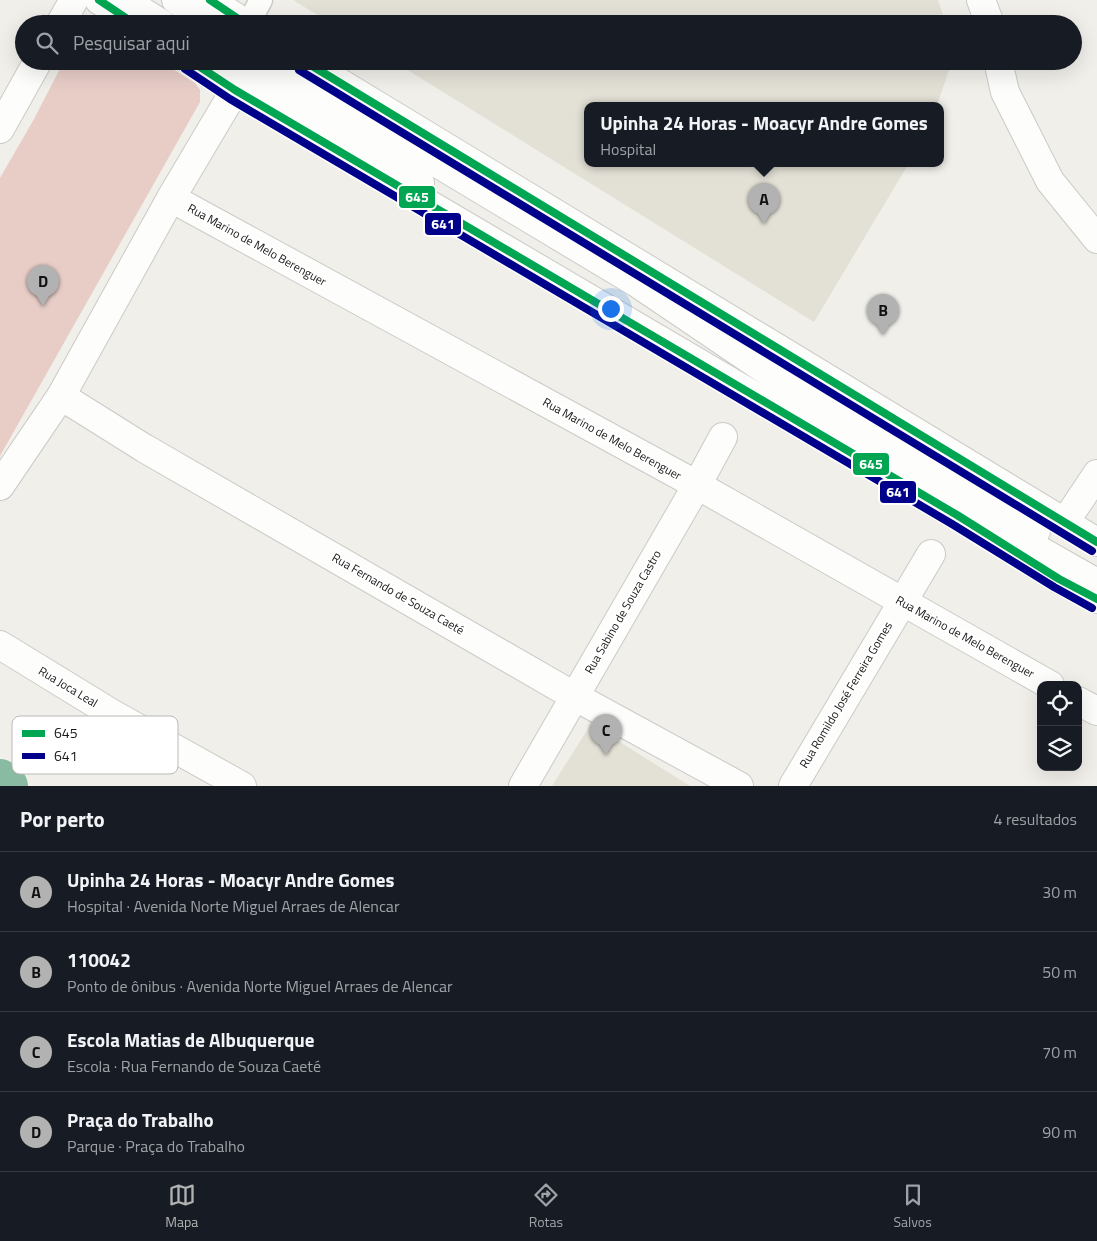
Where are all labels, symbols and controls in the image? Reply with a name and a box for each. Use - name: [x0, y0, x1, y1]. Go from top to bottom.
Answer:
- search box: [15, 15, 1082, 70]
- text: Pesquisar aqui: [73, 28, 190, 57]
- icon: search: [33, 29, 61, 57]
- popup: [584, 102, 944, 167]
- text: Upinha 24 Horas - Moacyr Andre Gomes: [600, 108, 928, 137]
- text: Hospital: [600, 137, 656, 161]
- pin: A: [748, 183, 780, 224]
- line badge: 645: [398, 185, 436, 209]
- text: 645: [405, 186, 429, 207]
- street label: Rua Marino de Melo Berenguer: [184, 198, 330, 291]
- line badge: 641: [424, 212, 462, 236]
- text: 641: [431, 213, 455, 234]
- pin: D: [27, 265, 59, 306]
- pin: B: [867, 294, 899, 335]
- your location: [598, 296, 624, 322]
- street label: Rua Marino de Melo Berenguer: [539, 392, 685, 485]
- line badge: 645: [852, 452, 890, 476]
- text: 645: [859, 453, 883, 474]
- line badge: 641: [879, 480, 917, 504]
- text: 641: [886, 481, 910, 502]
- street label: Rua Sabino de Souza Castro: [579, 546, 666, 677]
- street label: Rua Fernando de Souza Caeté: [328, 548, 468, 639]
- street label: Rua Marino de Melo Berenguer: [892, 590, 1038, 683]
- street label: Rua Romildo José Ferreira Gomes: [794, 617, 897, 772]
- street label: Rua Joca Leal: [35, 661, 102, 712]
- map controls: [1037, 681, 1082, 771]
- button: locate: [1037, 681, 1082, 726]
- pin: C: [590, 714, 622, 755]
- legend: [12, 716, 178, 774]
- text: 645: [54, 722, 78, 743]
- button: layers: [1037, 726, 1082, 771]
- text: 641: [54, 745, 78, 766]
- text: Por perto: [20, 803, 105, 835]
- text: 4 resultados: [993, 807, 1077, 831]
- text: Upinha 24 Horas - Moacyr Andre Gomes: [67, 865, 395, 894]
- text: A: [31, 880, 41, 904]
- text: 30 m: [1042, 880, 1077, 904]
- text: Hospital · Avenida Norte Miguel Arraes de Alencar: [67, 894, 399, 918]
- text: 110042: [67, 945, 131, 974]
- text: B: [31, 960, 41, 984]
- text: 50 m: [1042, 960, 1077, 984]
- text: Ponto de ônibus · Avenida Norte Miguel Arraes de Alencar: [67, 974, 453, 998]
- text: Escola Matias de Albuquerque: [67, 1025, 315, 1054]
- text: C: [32, 1040, 40, 1064]
- text: 70 m: [1042, 1040, 1077, 1064]
- text: Escola · Rua Fernando de Souza Caeté: [67, 1054, 321, 1078]
- text: Praça do Trabalho: [67, 1105, 214, 1134]
- text: D: [31, 1120, 41, 1144]
- text: 90 m: [1042, 1120, 1077, 1144]
- text: Parque · Praça do Trabalho: [67, 1134, 245, 1158]
- tab: Mapa: [165, 1181, 198, 1232]
- tab: Rotas: [529, 1181, 563, 1232]
- tab: Salvos: [893, 1181, 932, 1232]

